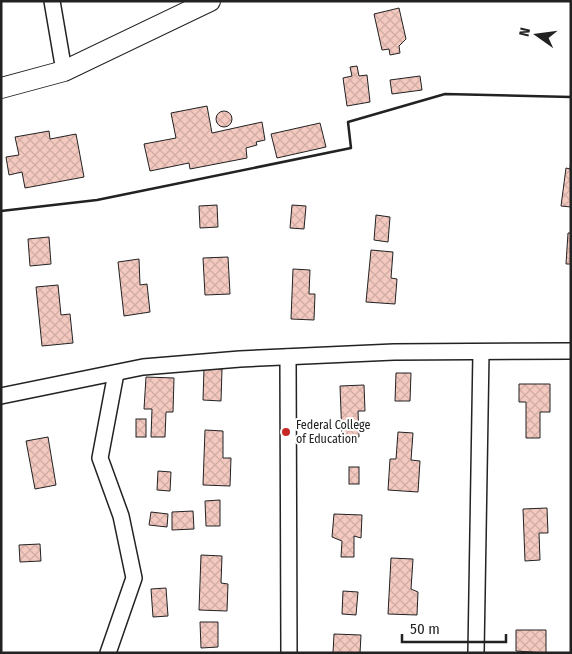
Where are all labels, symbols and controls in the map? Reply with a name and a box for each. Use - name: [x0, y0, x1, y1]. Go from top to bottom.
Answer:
- north arrow: [512, 10, 562, 60]
- text: N: [516, 26, 534, 38]
- place label: Federal College of Education: [296, 418, 371, 446]
- marker: Federal College of Education: [280, 426, 292, 438]
- scale bar: [402, 612, 506, 644]
- text: 50 m: [410, 620, 440, 638]

